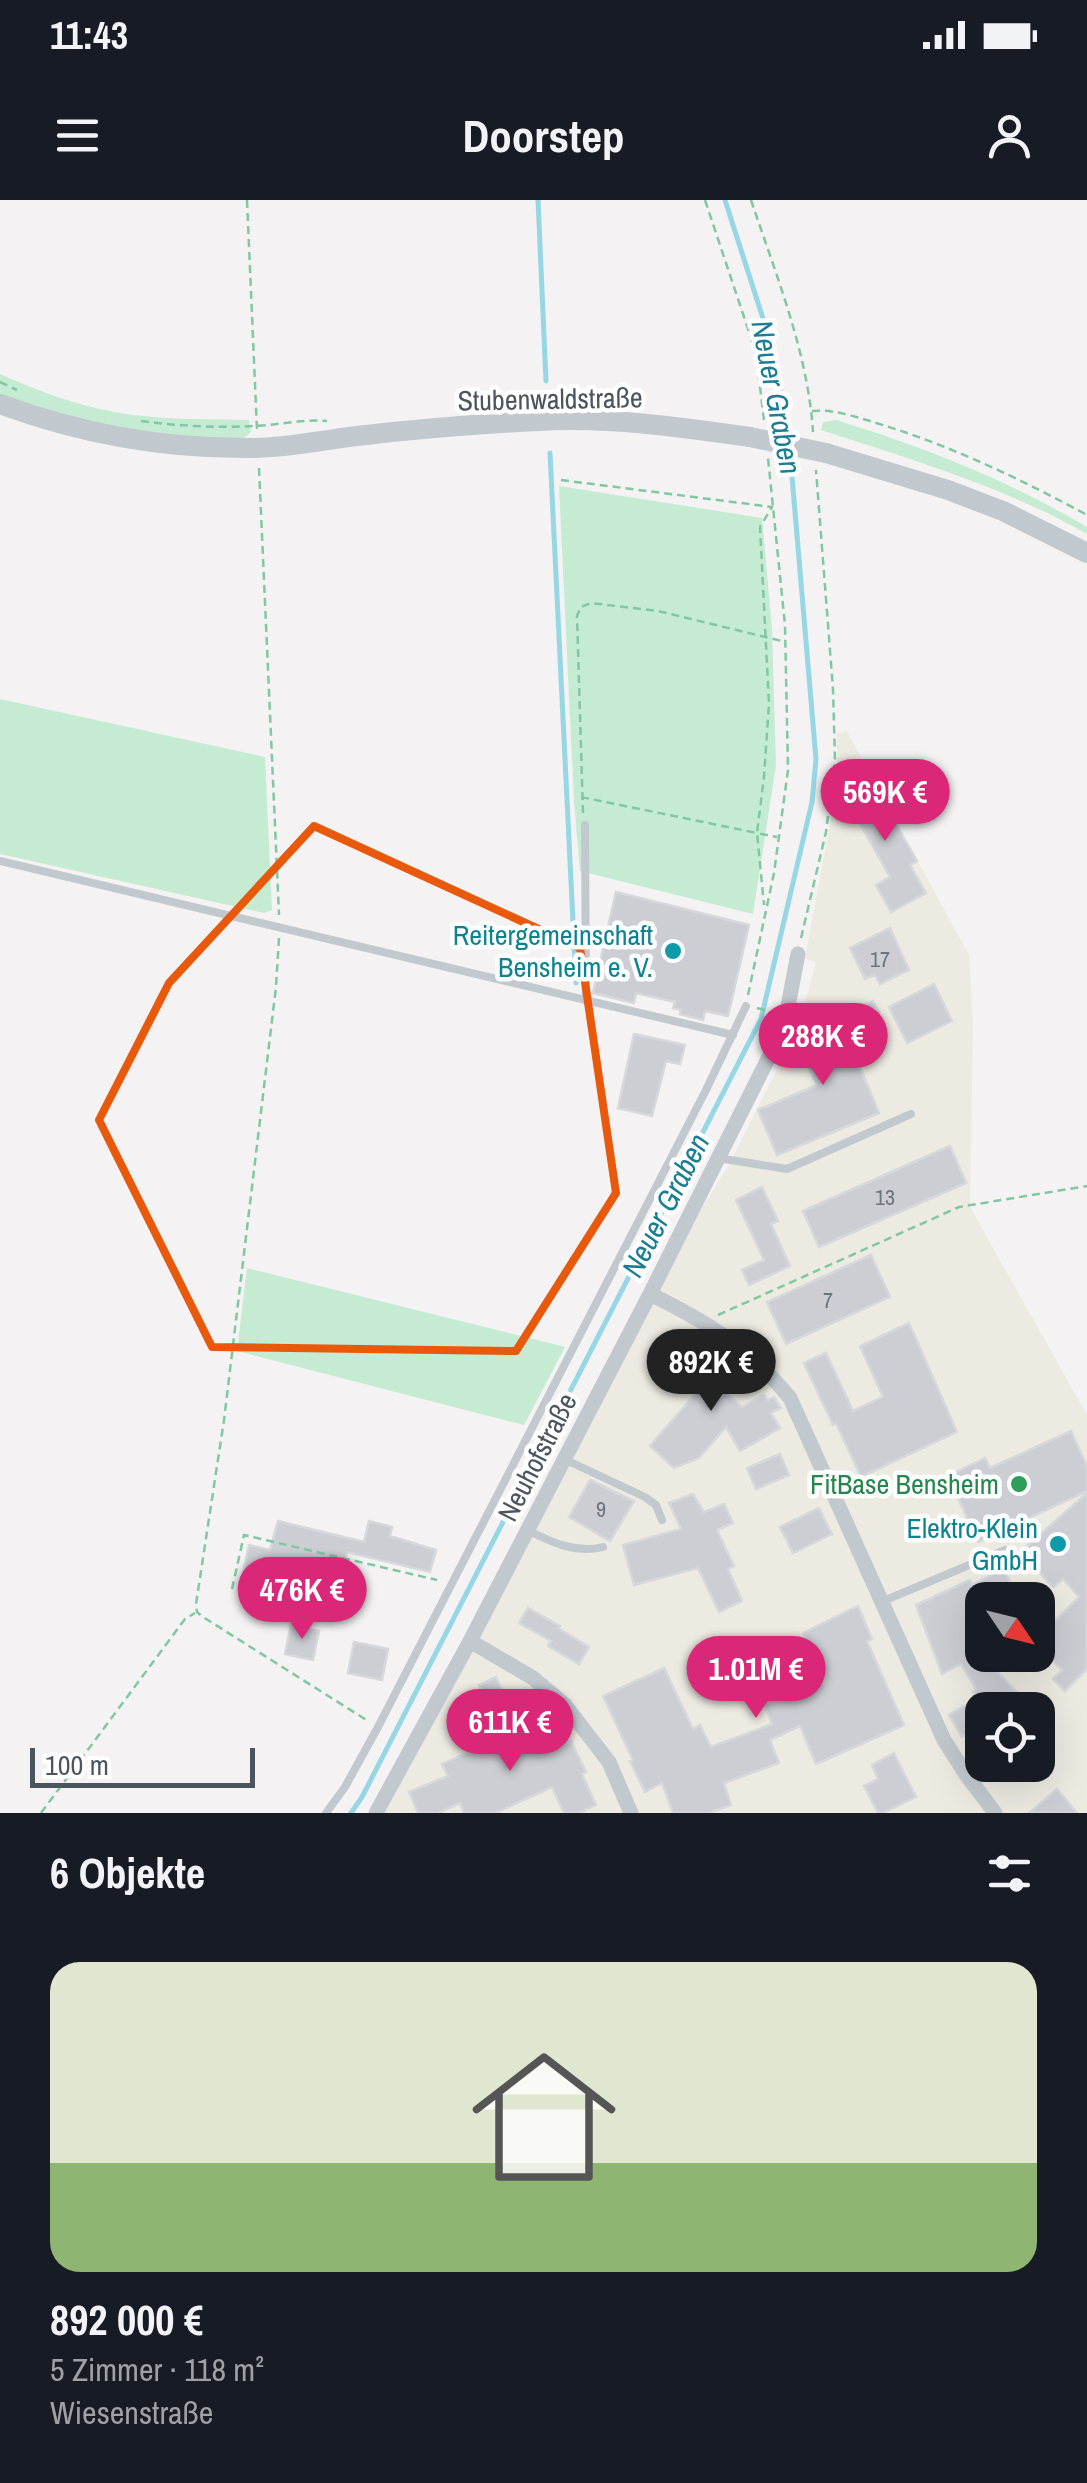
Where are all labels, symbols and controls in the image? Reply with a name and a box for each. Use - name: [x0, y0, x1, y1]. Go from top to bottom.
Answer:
- text: 11:43: [50, 10, 128, 61]
- text: Doorstep: [463, 105, 624, 166]
- icon: menu: [50, 108, 105, 163]
- icon: person: [982, 108, 1037, 163]
- water label: Neuer Graben: [742, 317, 812, 477]
- street label: Stubenwaldstraße: [457, 378, 643, 420]
- pin: 569K €: [804, 759, 966, 844]
- text: 569K €: [843, 770, 927, 813]
- place label: Reitergemeinschaft Bensheim e. V.: [453, 916, 653, 986]
- marker: Reitergemeinschaft Bensheim e. V.: [662, 940, 684, 962]
- house number: 17: [870, 944, 890, 974]
- pin: 288K €: [742, 1003, 904, 1088]
- text: 288K €: [781, 1014, 865, 1057]
- water label: Neuer Graben: [612, 1126, 718, 1284]
- house number: 13: [875, 1182, 895, 1212]
- house number: 7: [823, 1285, 833, 1315]
- pin: 892K €: [630, 1329, 792, 1414]
- text: 892K €: [669, 1340, 753, 1383]
- street label: Neuhofstraße: [488, 1386, 586, 1528]
- place label: FitBase Bensheim: [810, 1465, 999, 1503]
- marker: FitBase Bensheim: [1008, 1473, 1030, 1495]
- house number: 9: [596, 1494, 606, 1524]
- place label: Elektro-Klein GmbH: [907, 1509, 1038, 1579]
- marker: Elektro-Klein GmbH: [1047, 1533, 1069, 1555]
- pin: 476K €: [221, 1557, 383, 1642]
- text: 476K €: [260, 1568, 344, 1611]
- north arrow: [965, 1582, 1055, 1672]
- map controls: [965, 1582, 1055, 1782]
- pin: 1.01M €: [664, 1636, 848, 1721]
- text: 1.01M €: [709, 1647, 803, 1690]
- pin: 611K €: [429, 1689, 591, 1774]
- button: locate: [965, 1692, 1055, 1782]
- text: 611K €: [468, 1700, 552, 1743]
- scale bar: [30, 1743, 255, 1788]
- text: 100 m: [45, 1746, 109, 1784]
- text: 6 Objekte: [50, 1845, 205, 1901]
- icon: filters: [982, 1846, 1037, 1901]
- icon: home: [454, 2027, 634, 2207]
- text: 892 000 €: [50, 2292, 203, 2348]
- text: 5 Zimmer · 118 m²: [50, 2348, 264, 2391]
- text: Wiesenstraße: [50, 2391, 213, 2434]

